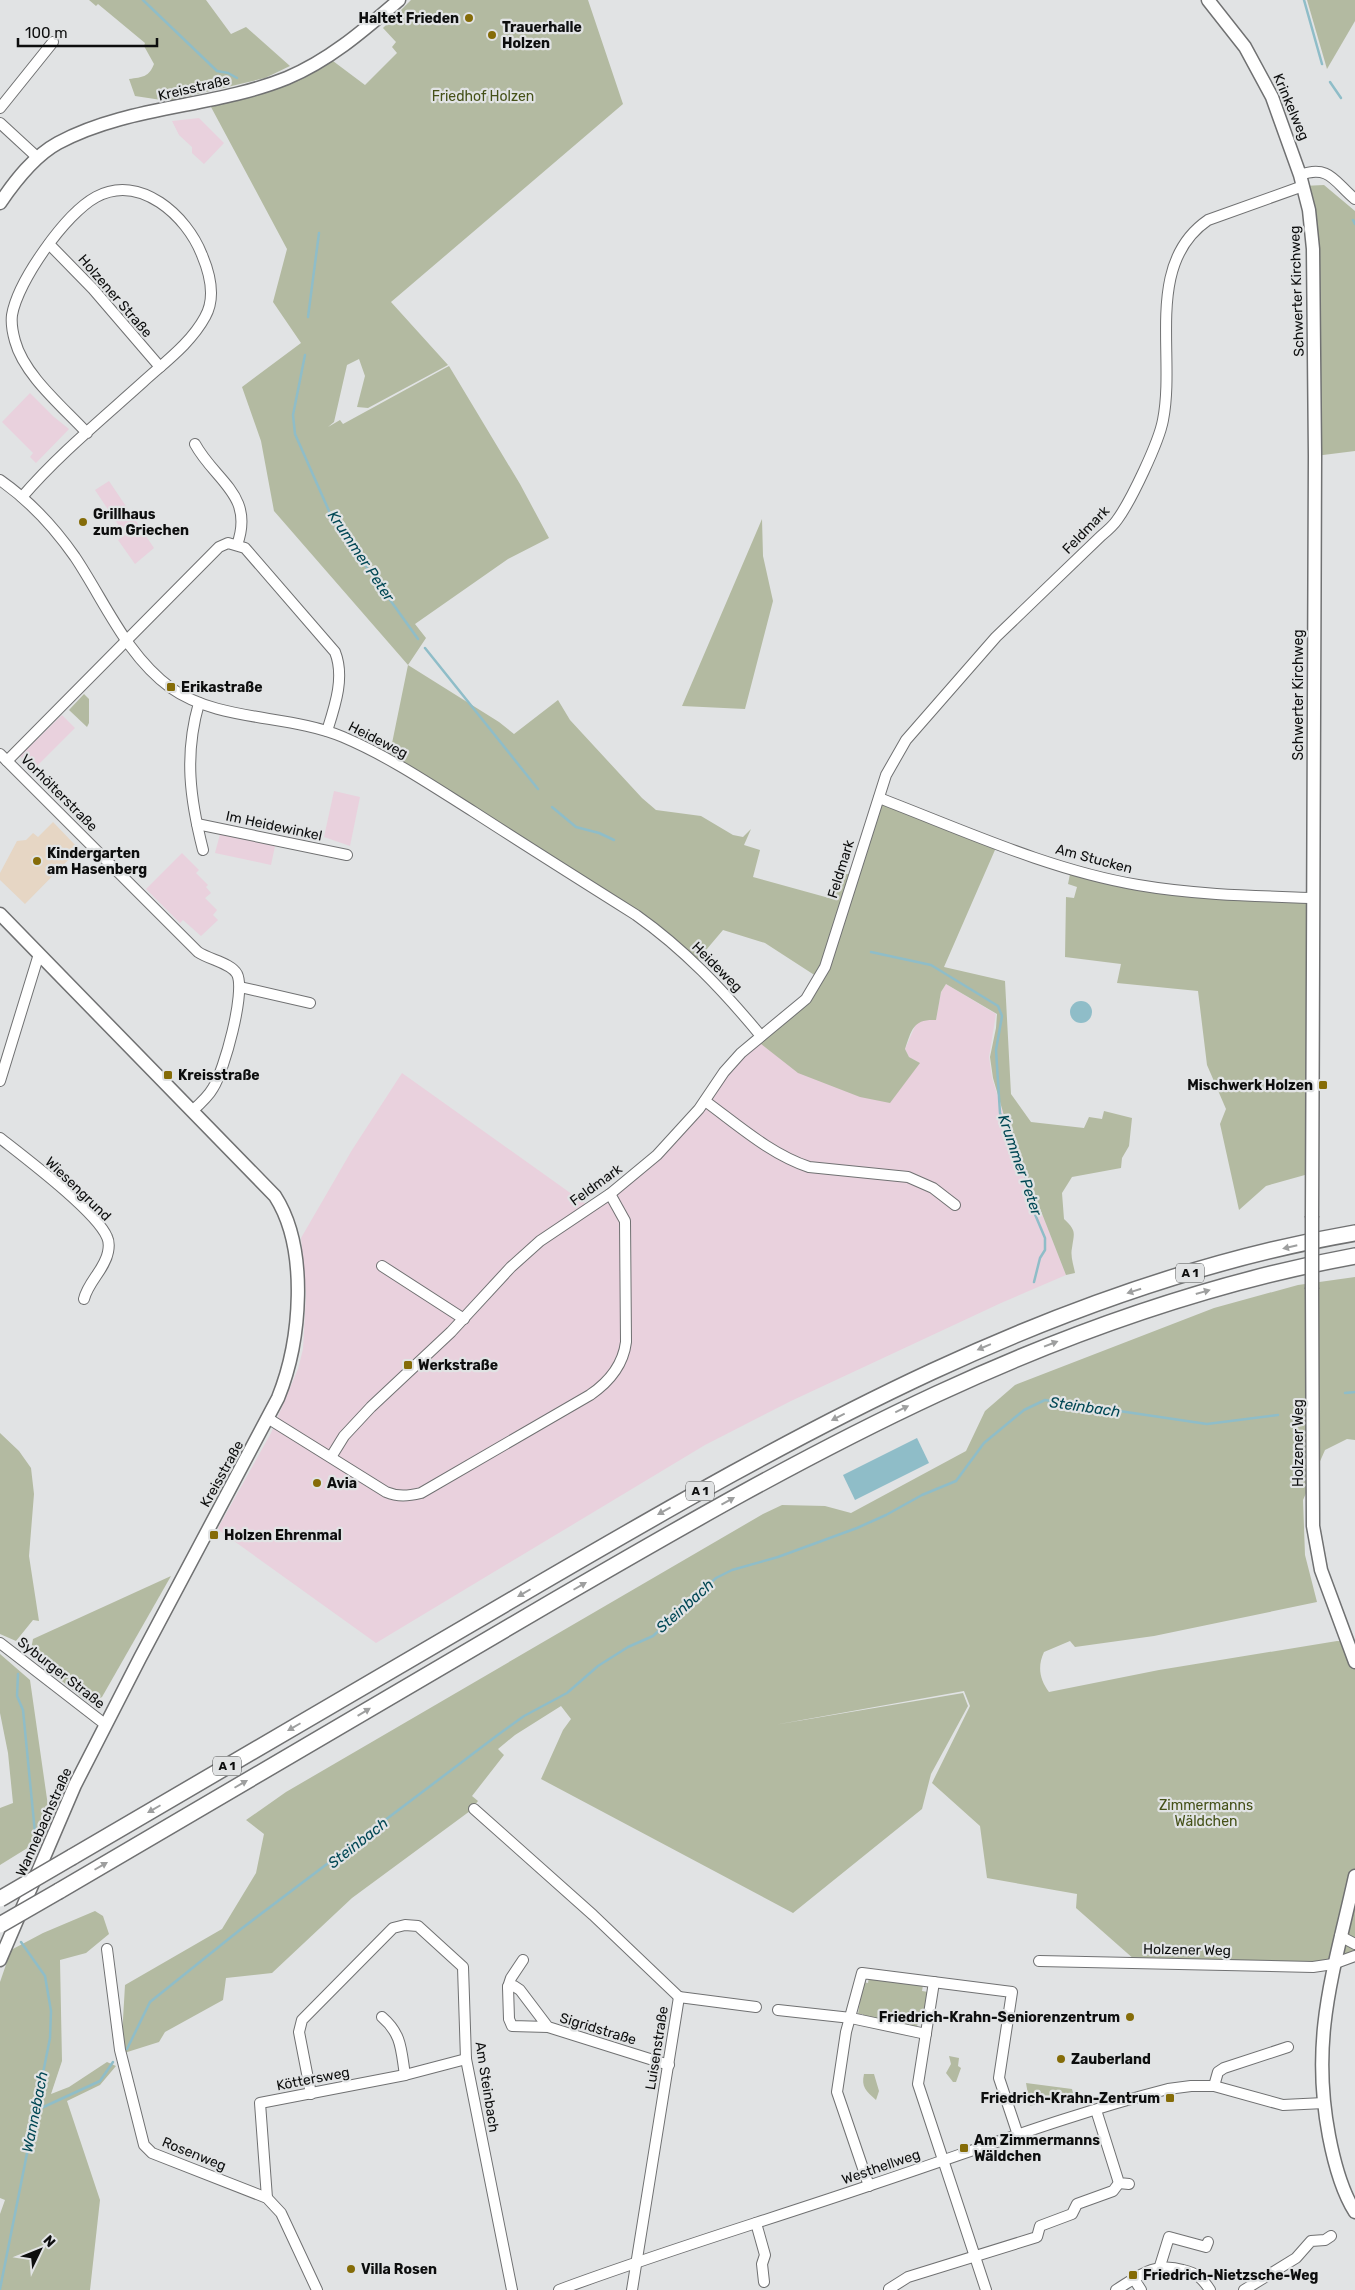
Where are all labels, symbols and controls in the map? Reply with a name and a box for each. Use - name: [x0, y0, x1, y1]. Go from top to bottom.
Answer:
- place label: Haltet Frieden: [359, 10, 459, 27]
- marker: Haltet Frieden: [463, 12, 475, 24]
- scale bar: [18, 15, 156, 47]
- place label: Trauerhalle Holzen: [502, 19, 582, 52]
- text: 100 m: [25, 24, 67, 42]
- marker: Trauerhalle Holzen: [486, 29, 498, 41]
- street label: Kreisstraße: [156, 71, 232, 105]
- street label: Krinkelweg: [1269, 71, 1313, 143]
- park label: Friedhof Holzen: [432, 88, 534, 105]
- street label: Schwerter Kirchweg: [1286, 225, 1308, 357]
- street label: Holzener Straße: [74, 251, 156, 341]
- street label: Feldmark: [1059, 502, 1114, 558]
- place label: Grillhaus zum Griechen: [93, 506, 189, 539]
- water label: Krummer Peter: [324, 507, 399, 606]
- marker: Grillhaus zum Griechen: [77, 516, 89, 528]
- street label: Schwerter Kirchweg: [1290, 629, 1307, 761]
- place label: Erikastraße: [181, 679, 263, 696]
- marker: Erikastraße: [165, 681, 177, 693]
- street label: Heideweg: [345, 718, 411, 762]
- street label: Vorhölterstraße: [17, 751, 101, 835]
- street label: Im Heidewinkel: [224, 807, 324, 845]
- street label: Feldmark: [824, 837, 858, 900]
- street label: Am Stucken: [1054, 841, 1134, 877]
- place label: Kindergarten am Hasenberg: [47, 845, 147, 878]
- marker: Kindergarten am Hasenberg: [31, 855, 43, 867]
- street label: Heideweg: [688, 938, 746, 996]
- place label: Kreisstraße: [178, 1067, 260, 1084]
- marker: Kreisstraße: [162, 1069, 174, 1081]
- place label: Mischwerk Holzen: [1187, 1077, 1313, 1094]
- marker: Mischwerk Holzen: [1317, 1079, 1329, 1091]
- water label: Krummer Peter: [994, 1112, 1046, 1219]
- street label: Wiesengrund: [42, 1153, 114, 1225]
- street label: Feldmark: [567, 1160, 626, 1210]
- one-way arrow: [1283, 1243, 1298, 1251]
- road number: A 1: [1176, 1264, 1204, 1282]
- one-way arrow: [1126, 1288, 1141, 1295]
- one-way arrow: [1195, 1288, 1210, 1296]
- one-way arrow: [1044, 1340, 1059, 1348]
- one-way arrow: [976, 1343, 991, 1351]
- place label: Werkstraße: [418, 1357, 498, 1374]
- marker: Werkstraße: [402, 1359, 414, 1371]
- water label: Steinbach: [1048, 1393, 1122, 1421]
- street label: Holzener Weg: [1290, 1399, 1307, 1487]
- one-way arrow: [895, 1405, 910, 1413]
- one-way arrow: [830, 1413, 845, 1421]
- street label: Kreisstraße: [197, 1438, 247, 1510]
- place label: Avia: [327, 1475, 357, 1492]
- marker: Avia: [311, 1477, 323, 1489]
- road number: A 1: [686, 1482, 714, 1500]
- one-way arrow: [720, 1497, 735, 1505]
- one-way arrow: [658, 1507, 671, 1516]
- place label: Holzen Ehrenmal: [224, 1527, 342, 1544]
- marker: Holzen Ehrenmal: [208, 1529, 220, 1541]
- water label: Steinbach: [652, 1575, 718, 1637]
- one-way arrow: [573, 1581, 587, 1590]
- one-way arrow: [517, 1589, 530, 1598]
- street label: Syburger Straße: [14, 1634, 108, 1712]
- one-way arrow: [358, 1707, 371, 1716]
- one-way arrow: [287, 1723, 302, 1731]
- road number: A 1: [213, 1756, 241, 1775]
- street label: Wannebachstraße: [12, 1765, 76, 1879]
- one-way arrow: [234, 1780, 249, 1788]
- park label: Zimmermanns Wäldchen: [1159, 1797, 1253, 1830]
- one-way arrow: [148, 1805, 161, 1814]
- water label: Steinbach: [324, 1814, 392, 1872]
- one-way arrow: [93, 1862, 108, 1870]
- street label: Holzener Weg: [1143, 1941, 1231, 1959]
- street label: Luisenstraße: [642, 2005, 672, 2091]
- street label: Sigridstraße: [558, 2009, 638, 2049]
- place label: Friedrich-Krahn-Seniorenzentrum: [879, 2009, 1120, 2026]
- marker: Friedrich-Krahn-Seniorenzentrum: [1124, 2011, 1136, 2023]
- street label: Am Steinbach: [471, 2040, 503, 2134]
- place label: Zauberland: [1071, 2051, 1151, 2068]
- marker: Zauberland: [1055, 2053, 1067, 2065]
- street label: Köttersweg: [275, 2064, 351, 2094]
- water label: Wannebach: [18, 2070, 52, 2154]
- place label: Friedrich-Krahn-Zentrum: [980, 2090, 1160, 2107]
- marker: Friedrich-Krahn-Zentrum: [1164, 2092, 1176, 2104]
- place label: Am Zimmermanns Wäldchen: [974, 2132, 1100, 2165]
- street label: Rosenweg: [159, 2133, 229, 2175]
- marker: Am Zimmermanns Wäldchen: [958, 2142, 970, 2154]
- street label: Westhellweg: [840, 2146, 922, 2188]
- north arrow: [15, 2225, 65, 2275]
- text: N: [39, 2232, 59, 2251]
- place label: Villa Rosen: [361, 2261, 437, 2278]
- marker: Villa Rosen: [345, 2263, 357, 2275]
- place label: Friedrich-Nietzsche-Weg: [1143, 2267, 1319, 2284]
- marker: Friedrich-Nietzsche-Weg: [1127, 2269, 1139, 2281]

